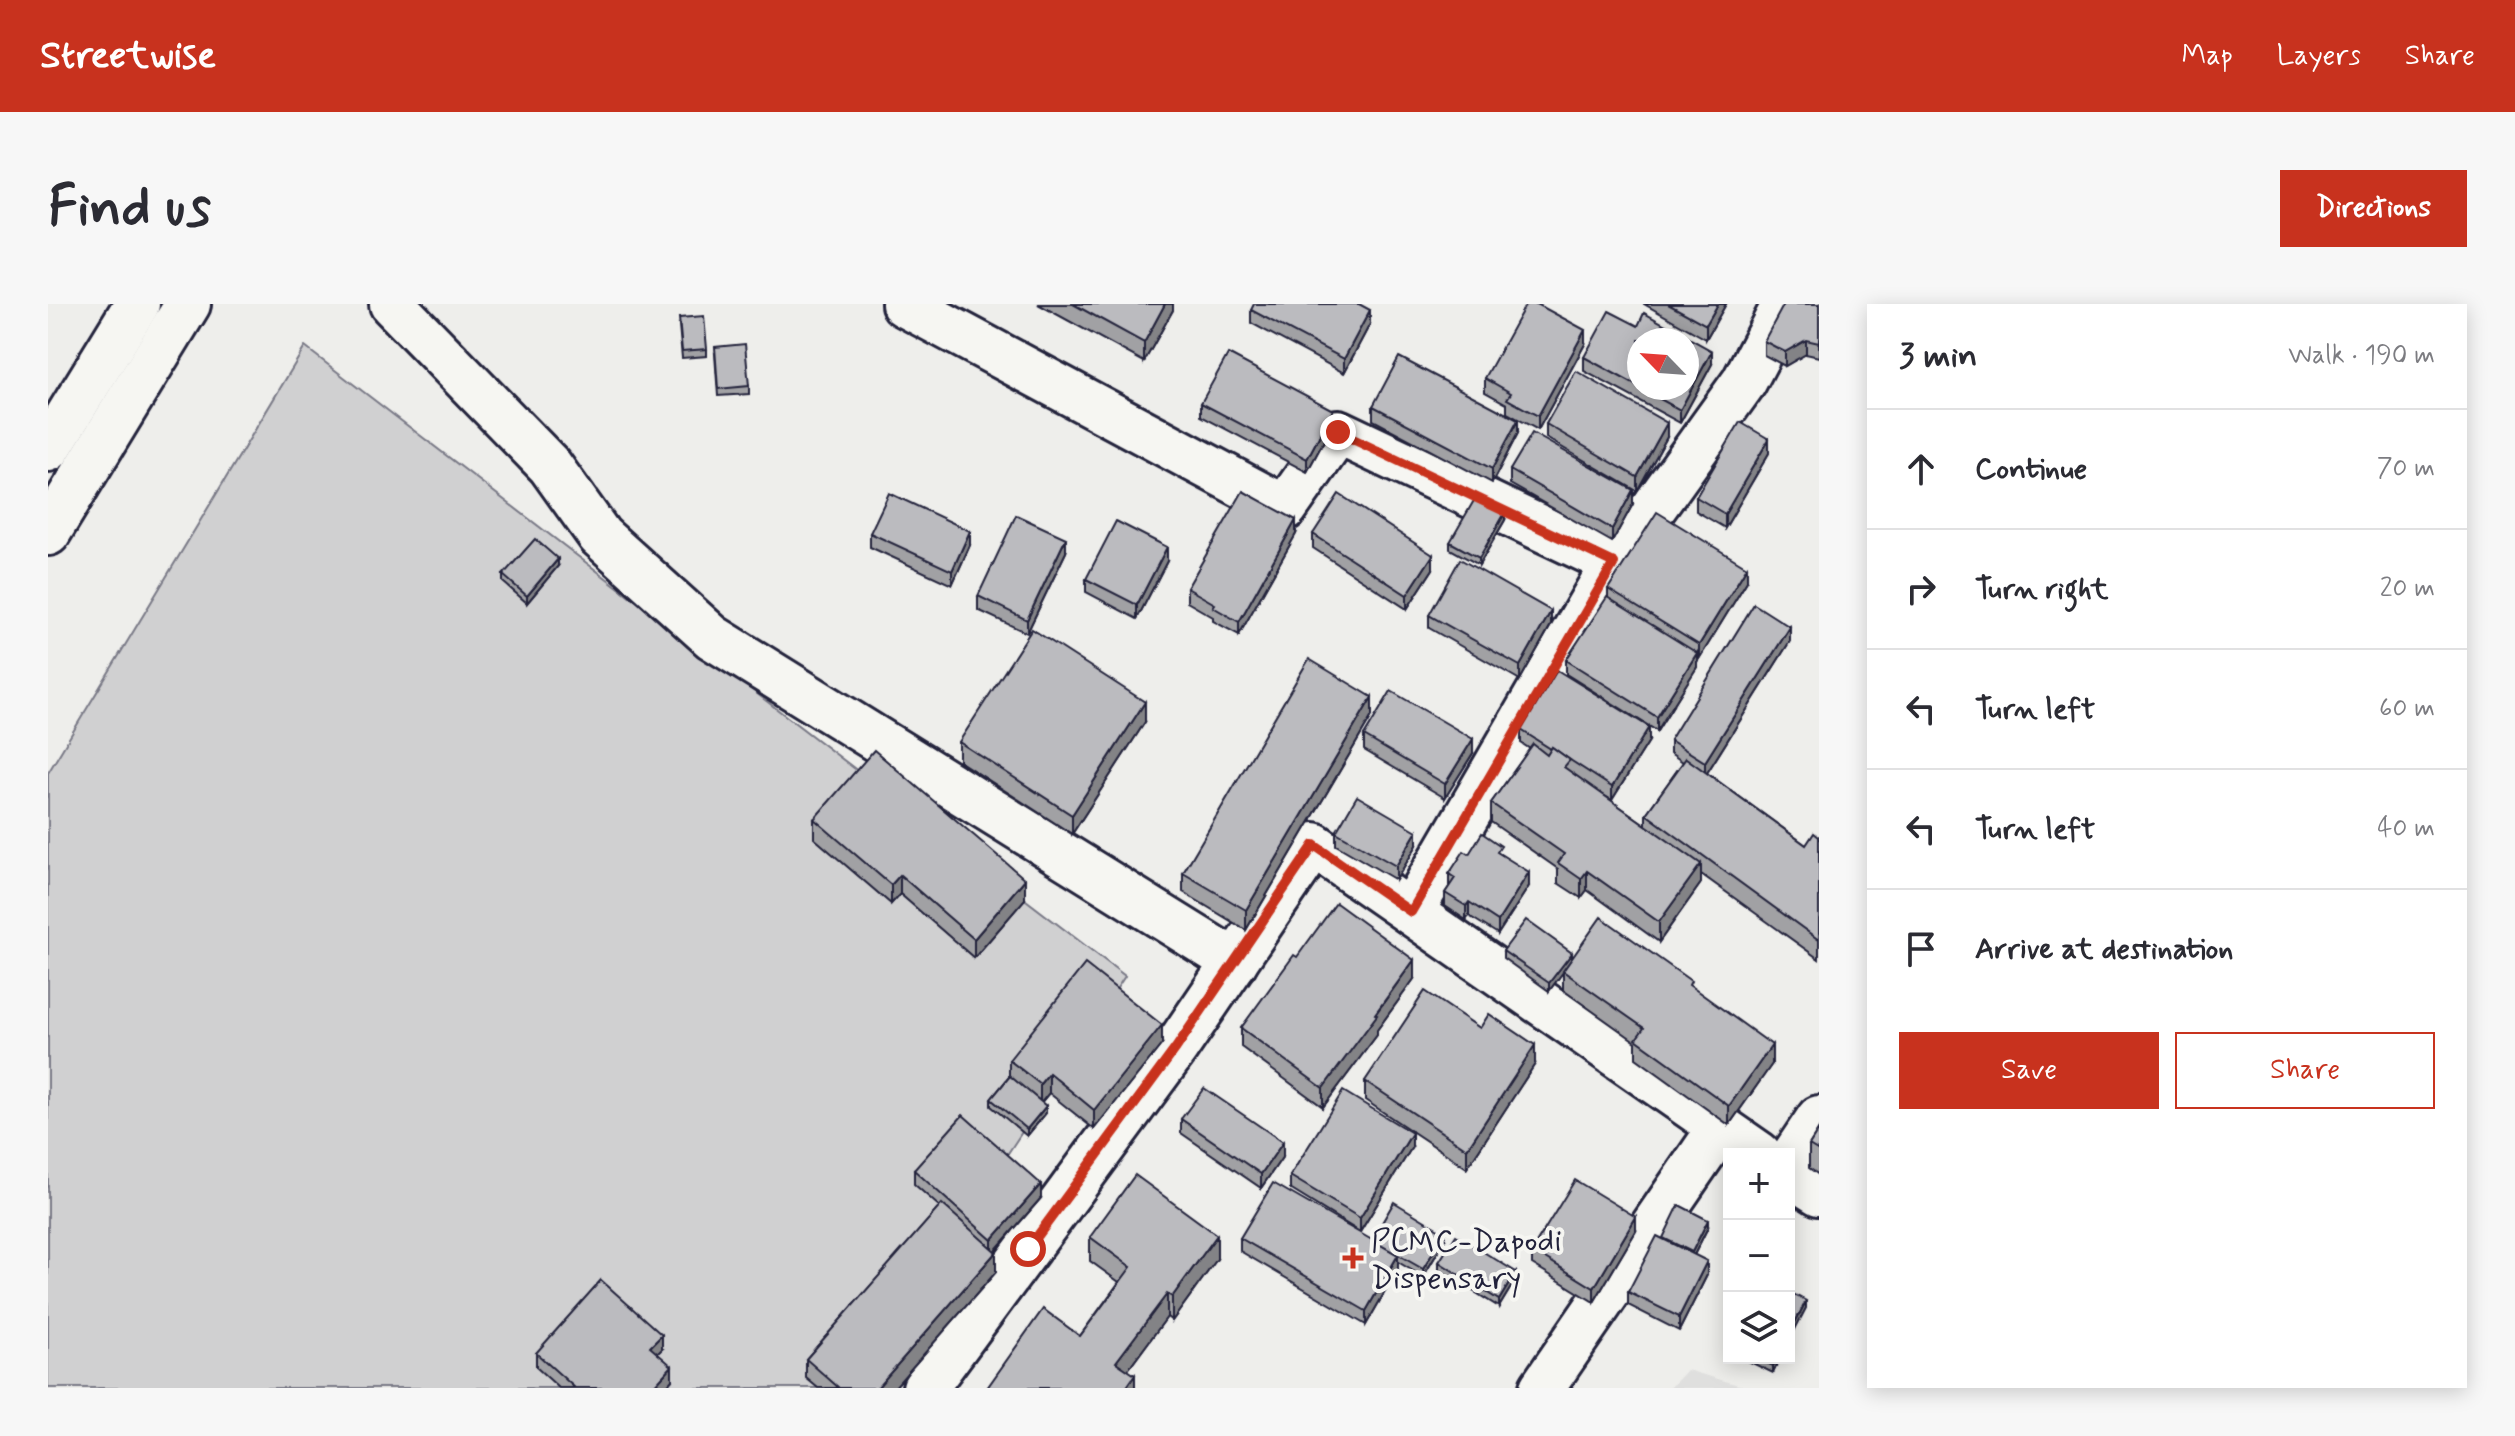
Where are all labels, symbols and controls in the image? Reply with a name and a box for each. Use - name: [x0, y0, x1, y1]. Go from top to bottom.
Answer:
- text: Streetwise: [40, 32, 216, 81]
- text: Map: [2182, 38, 2233, 75]
- text: Layers: [2277, 38, 2361, 75]
- text: Share: [2405, 38, 2475, 75]
- button: Directions: [2280, 170, 2467, 247]
- text: Find us: [48, 172, 211, 245]
- north arrow: [1627, 328, 1699, 400]
- text: 3 min: [1899, 334, 1977, 379]
- text: Walk · 190 m: [2288, 339, 2435, 373]
- route end: [1320, 414, 1356, 450]
- icon: ahead: [1899, 447, 1943, 491]
- text: Continue: [1975, 450, 2087, 489]
- text: 70 m: [2377, 452, 2435, 486]
- icon: right: [1899, 567, 1943, 611]
- text: Turn right: [1975, 570, 2108, 609]
- text: 20 m: [2380, 572, 2435, 606]
- icon: left: [1899, 687, 1943, 731]
- text: Turn left: [1975, 690, 2095, 729]
- text: 60 m: [2379, 692, 2435, 726]
- icon: left: [1899, 807, 1943, 851]
- text: Turn left: [1975, 810, 2095, 849]
- text: 40 m: [2377, 812, 2435, 846]
- icon: arrive: [1899, 927, 1943, 971]
- text: Arrive at destination: [1975, 930, 2233, 969]
- button: Save: [1899, 1032, 2159, 1109]
- button: Share: [2175, 1032, 2435, 1109]
- map controls: [1723, 1148, 1795, 1364]
- button: +: [1723, 1148, 1795, 1220]
- button: −: [1723, 1220, 1795, 1292]
- place label: PCMC-Dapodi Dispensary: [1371, 1221, 1562, 1300]
- route start: [1010, 1231, 1046, 1267]
- marker: PCMC-Dapodi Dispensary: [1342, 1247, 1364, 1269]
- button: layers: [1723, 1292, 1795, 1364]

